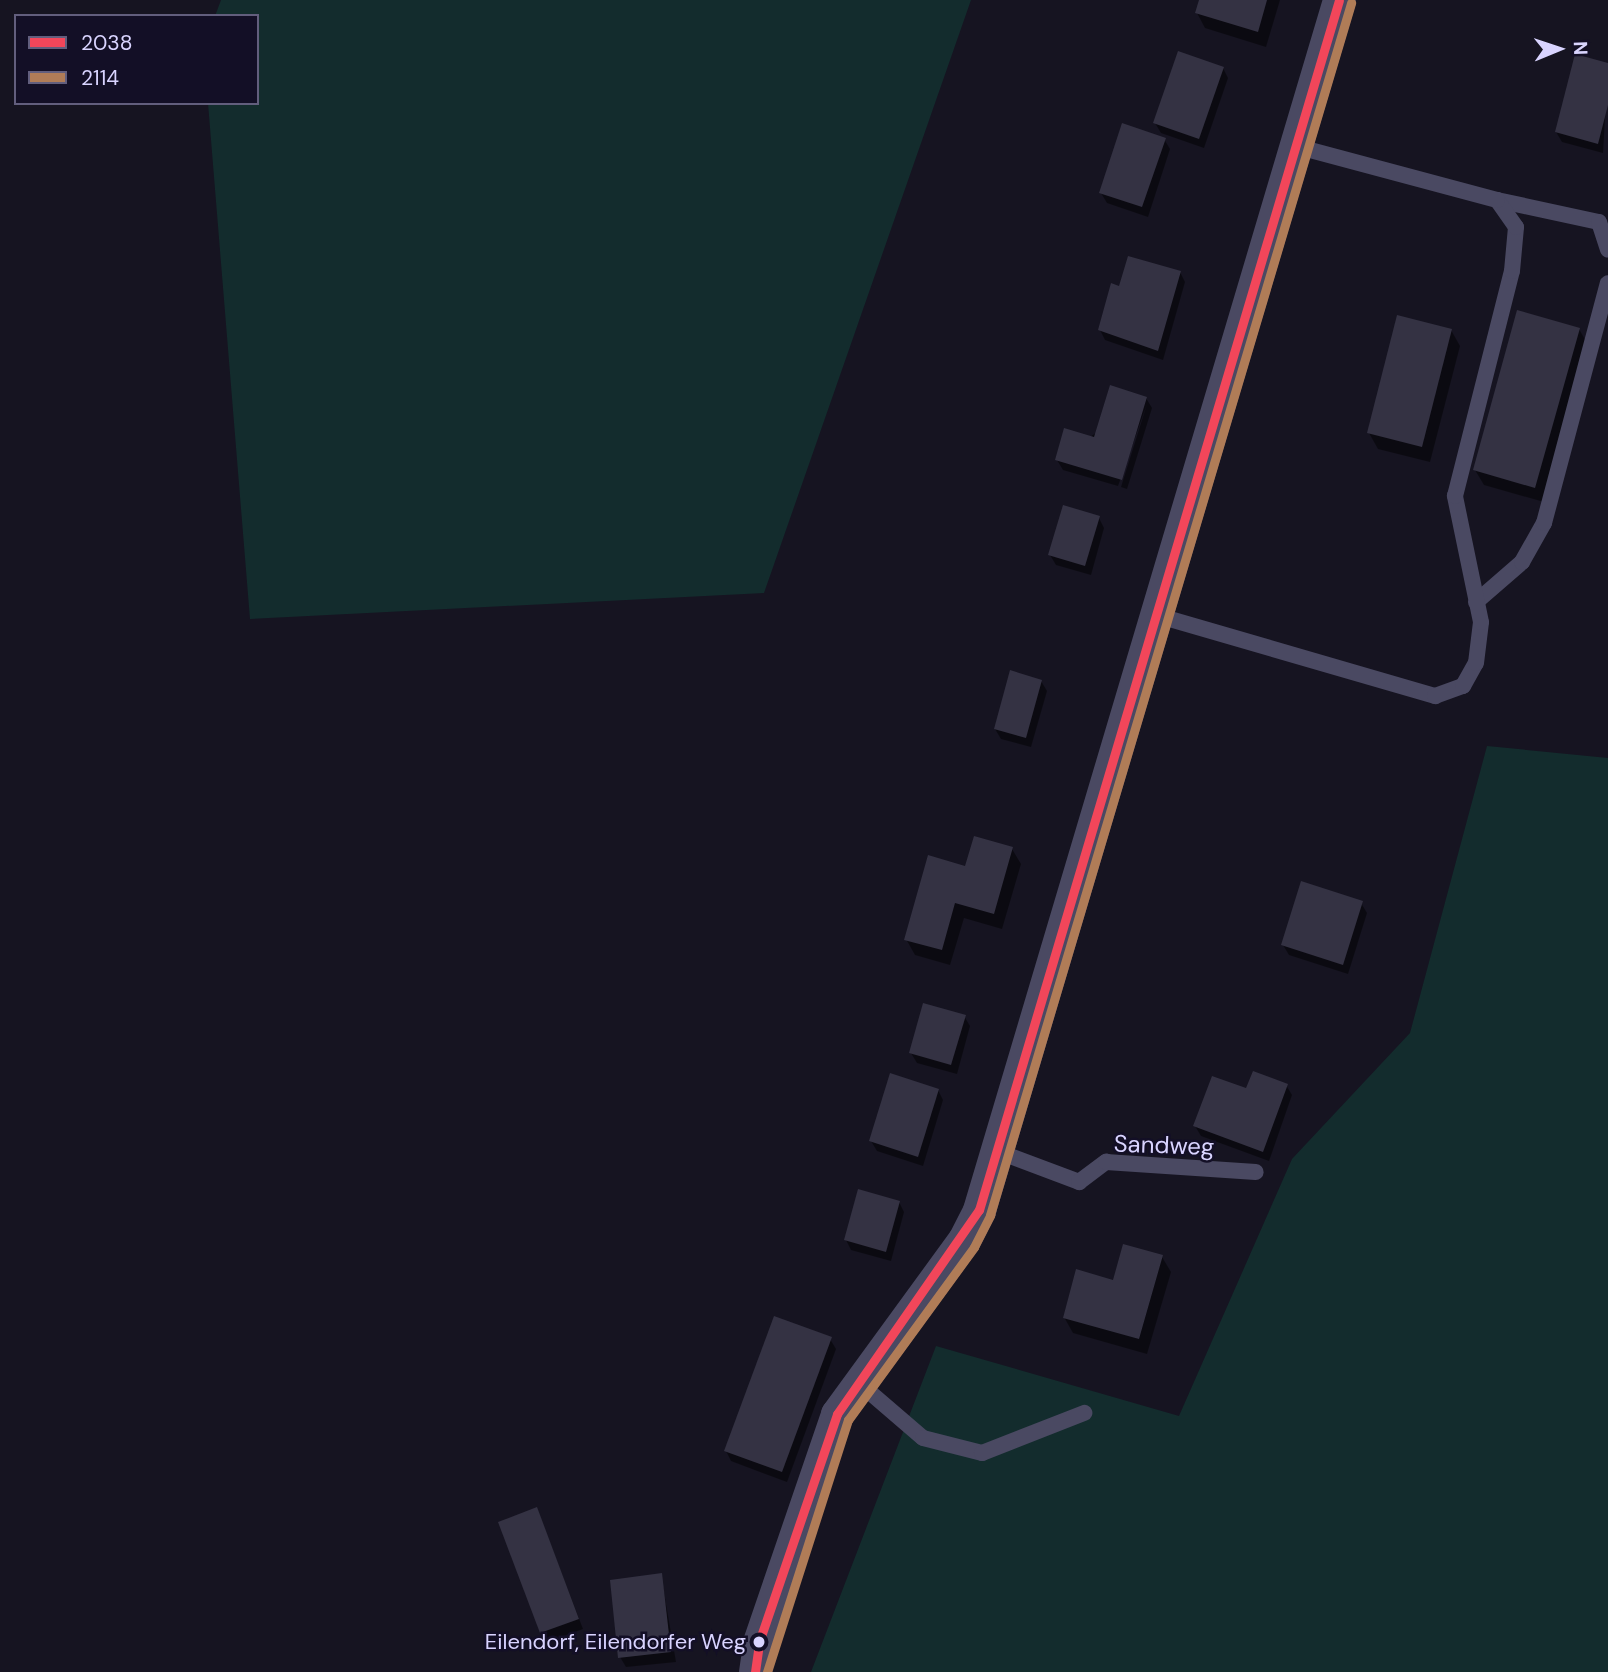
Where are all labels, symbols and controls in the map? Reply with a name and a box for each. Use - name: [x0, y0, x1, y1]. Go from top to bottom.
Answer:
- legend: [14, 14, 259, 105]
- north arrow: [1524, 14, 1594, 84]
- text: 2038: [81, 29, 132, 57]
- text: N: [1568, 41, 1593, 56]
- text: 2114: [81, 64, 119, 92]
- street label: Sandweg: [1113, 1129, 1215, 1161]
- place label: Eilendorf, Eilendorfer Weg: [485, 1629, 746, 1655]
- marker: Eilendorf, Eilendorfer Weg: [752, 1635, 766, 1649]

